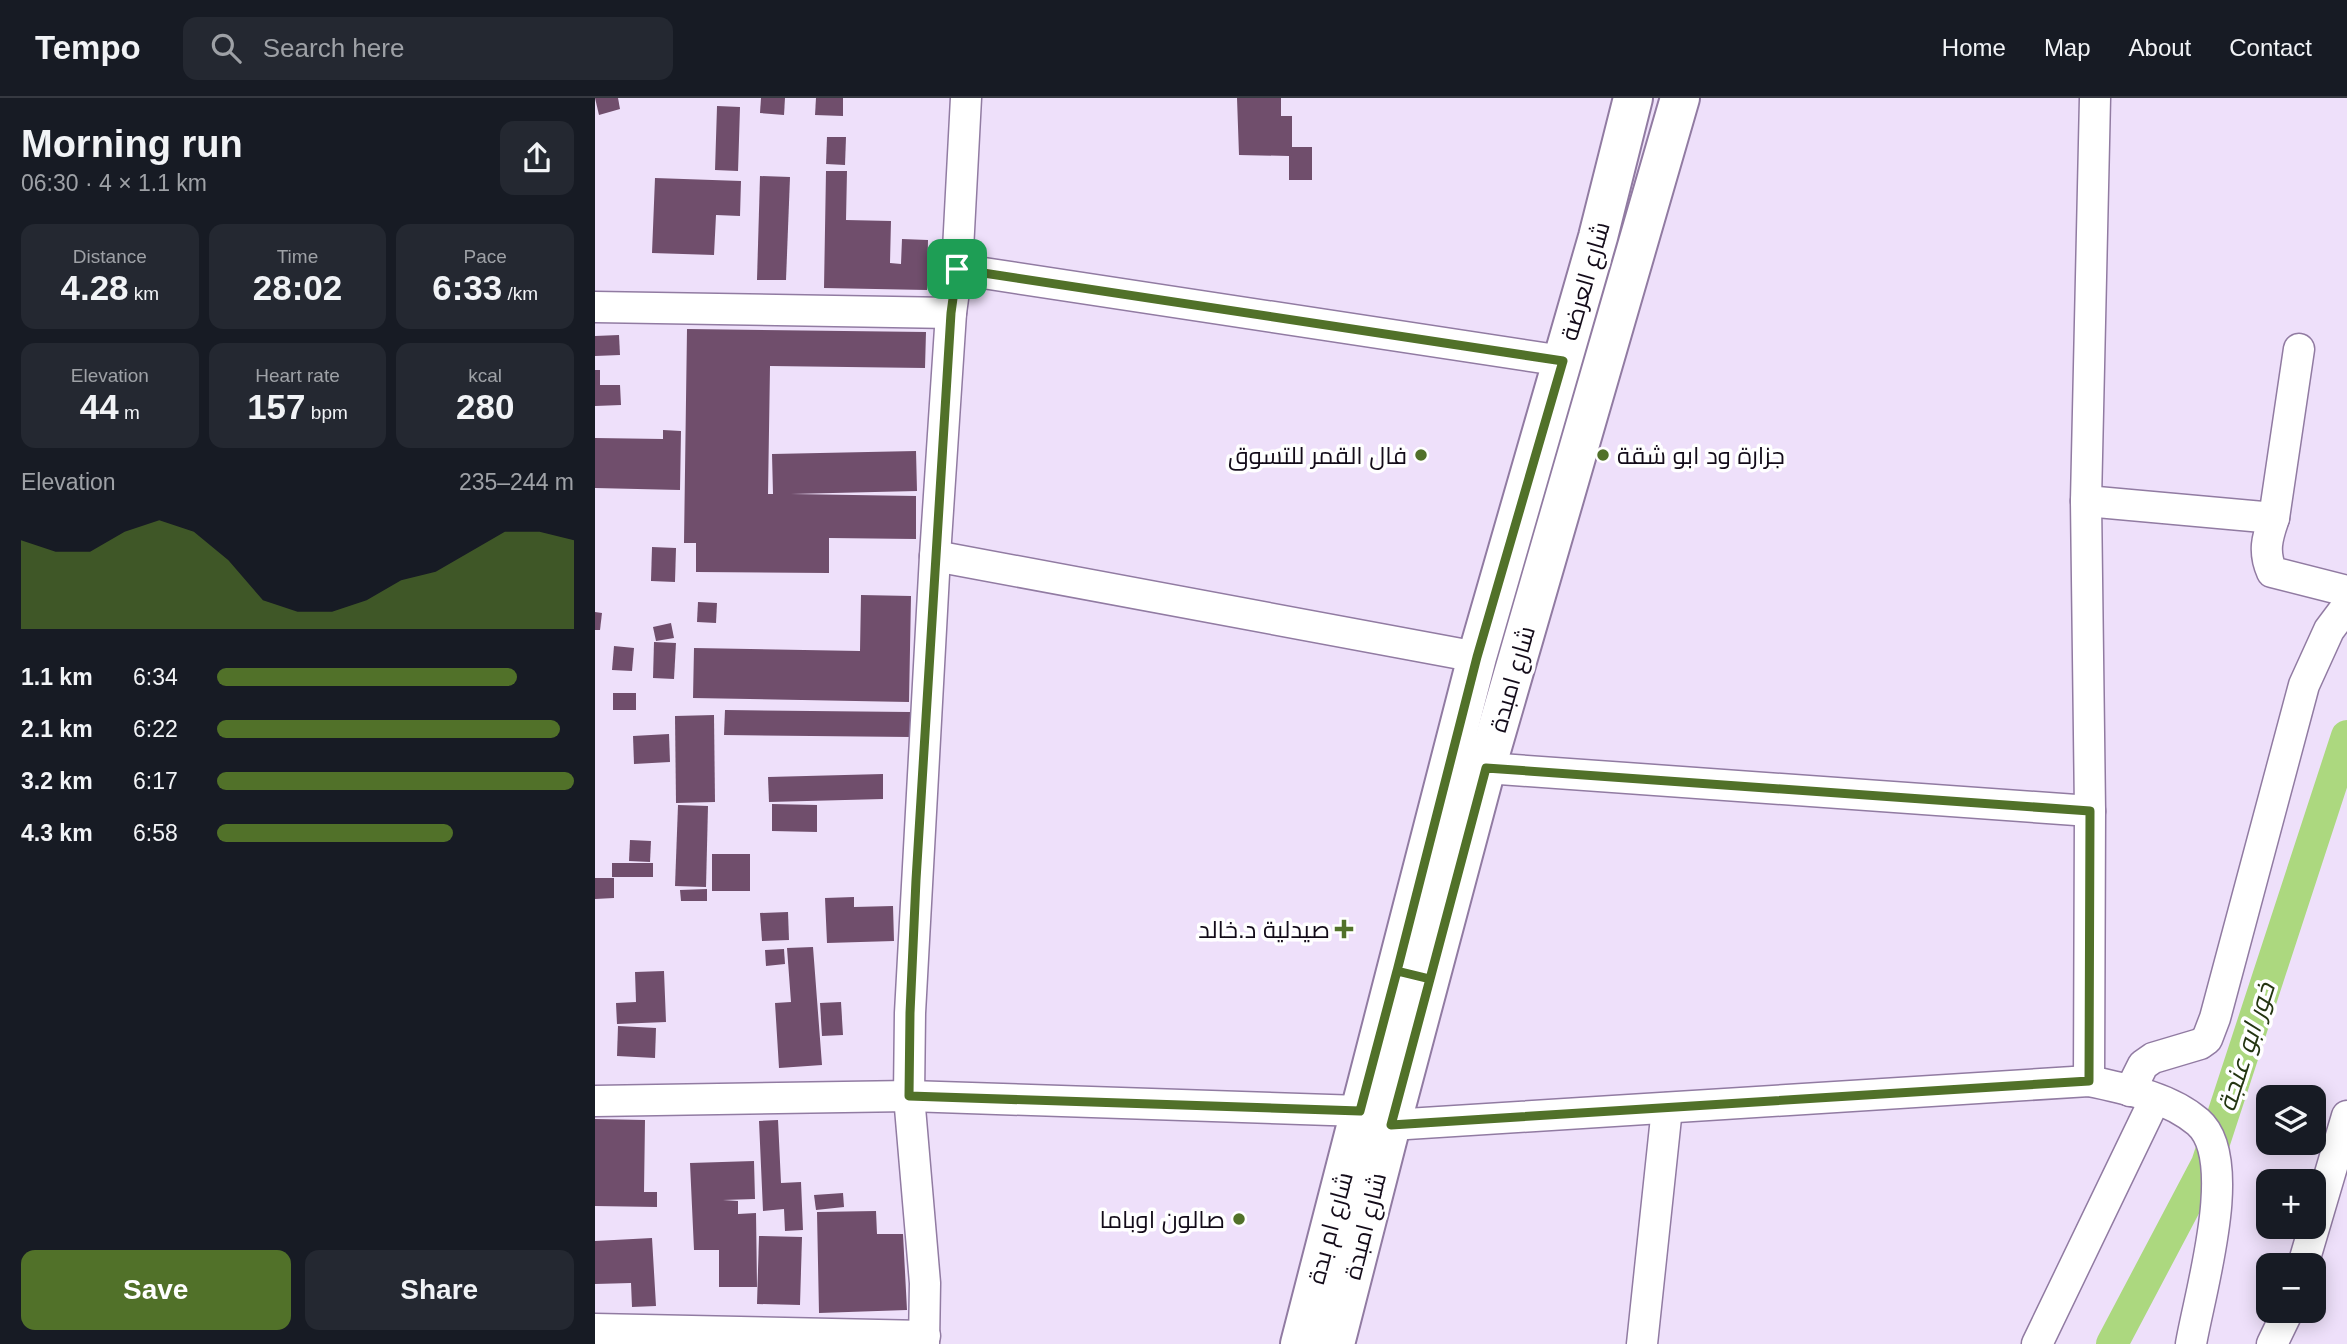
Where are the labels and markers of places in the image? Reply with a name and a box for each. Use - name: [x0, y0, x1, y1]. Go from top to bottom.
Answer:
- pin: [927, 239, 987, 299]
- place label: فال القمر للتسوق: [1228, 442, 1407, 471]
- place label: جزارة ود ابو شقة: [1617, 442, 1785, 469]
- marker: فال القمر للتسوق: [1413, 447, 1429, 463]
- marker: جزارة ود ابو شقة: [1595, 447, 1611, 463]
- place label: صيدلية د.خالد: [1198, 916, 1330, 943]
- marker: صيدلية د.خالد: [1336, 921, 1352, 937]
- place label: صالون اوباما: [1100, 1206, 1225, 1234]
- marker: صالون اوباما: [1231, 1211, 1247, 1227]

